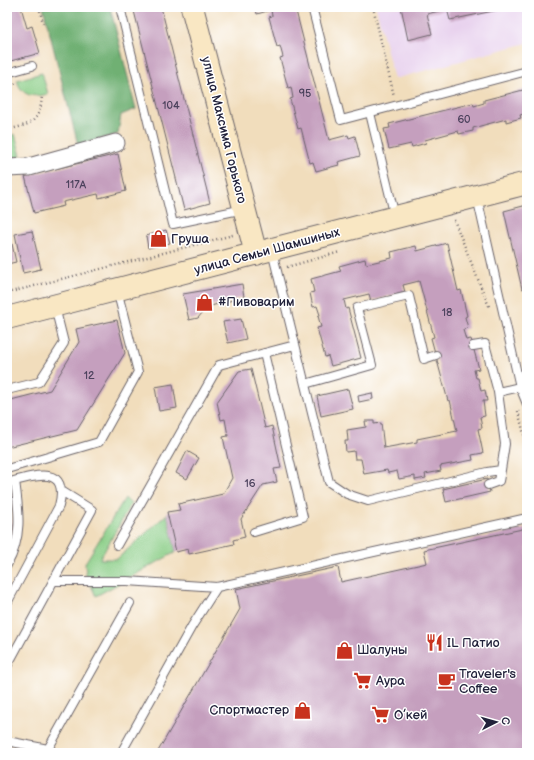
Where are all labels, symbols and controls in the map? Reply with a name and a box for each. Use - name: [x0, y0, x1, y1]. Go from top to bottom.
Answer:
- street label: улица Максима Горького: [198, 55, 250, 205]
- house number: 95: [299, 87, 311, 100]
- house number: 104: [162, 99, 180, 112]
- house number: 60: [457, 113, 471, 126]
- house number: 117А: [66, 178, 87, 191]
- street label: улица Семьи Шамшиных: [192, 224, 342, 278]
- shop icon: Груша: [148, 229, 168, 249]
- place label: Груша: [171, 231, 210, 247]
- shop icon: #Пивоварим: [195, 292, 215, 312]
- place label: #Пивоварим: [218, 294, 295, 310]
- house number: 18: [442, 306, 452, 319]
- house number: 12: [84, 369, 95, 382]
- house number: 16: [245, 477, 256, 490]
- restaurant icon: IL Патио: [424, 633, 444, 653]
- place label: IL Патио: [447, 635, 500, 651]
- shop icon: Шалуны: [334, 640, 354, 660]
- place label: Шалуны: [357, 642, 407, 658]
- place label: Traveler's Coffee: [459, 666, 516, 697]
- supermarket icon: Аура: [353, 671, 373, 691]
- cafe icon: Traveler's Coffee: [436, 671, 456, 691]
- place label: Аура: [375, 673, 405, 689]
- shop icon: Спортмастер: [292, 700, 312, 720]
- place label: Спортмастер: [210, 702, 290, 718]
- north arrow: [476, 702, 516, 742]
- supermarket icon: О’кей: [371, 705, 391, 725]
- place label: О’кей: [394, 707, 427, 723]
- text: С: [499, 717, 512, 726]

